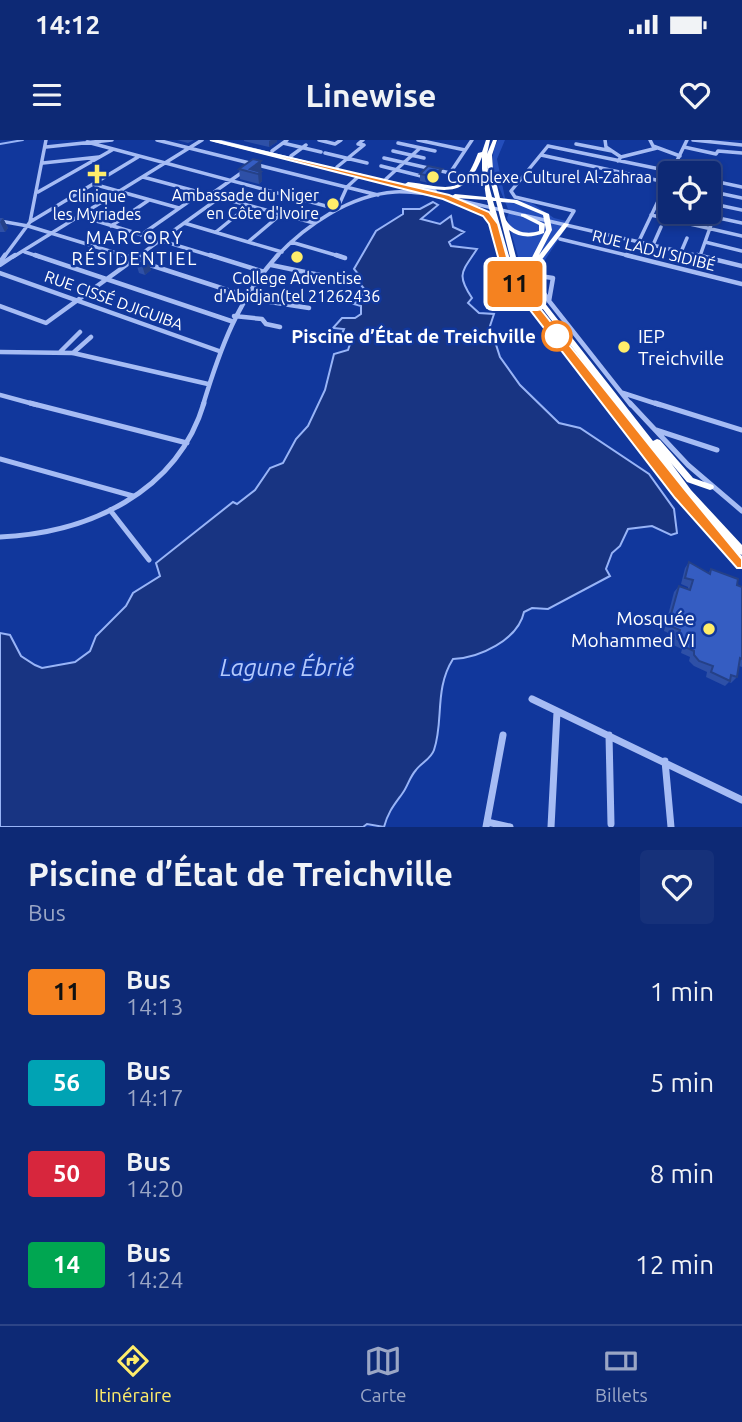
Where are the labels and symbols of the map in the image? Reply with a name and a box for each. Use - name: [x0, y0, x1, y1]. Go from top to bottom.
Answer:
- marker: Clinique les Myriades: [87, 164, 107, 184]
- place label: Complexe Culturel Al-Zahraa: [447, 168, 652, 186]
- marker: Complexe Culturel Al-Zahraa: [425, 169, 441, 185]
- place label: Ambassade du Niger en Côte d'Ivoire: [172, 186, 319, 222]
- place label: Clinique les Myriades: [53, 187, 141, 223]
- marker: Ambassade du Niger en Côte d'Ivoire: [325, 196, 341, 212]
- street label: RUE LADJI SIDIBÉ: [591, 224, 718, 274]
- district label: MARCORY RÉSIDENTIEL: [72, 227, 198, 268]
- marker: College Adventise d'Abidjan(tel 21262436: [289, 249, 305, 265]
- line badge: 11: [484, 261, 546, 307]
- street label: RUE CISSÉ DJIGUIBA: [42, 265, 187, 334]
- place label: College Adventise d'Abidjan(tel 21262436: [214, 269, 380, 306]
- marker: Piscine d’État de Treichville: [542, 321, 572, 351]
- place label: Piscine d’État de Treichville: [291, 325, 536, 347]
- place label: IEP Treichville: [638, 325, 724, 369]
- marker: IEP Treichville: [616, 339, 632, 355]
- place label: Mosquée Mohammed VI: [571, 607, 695, 651]
- marker: Mosquée Mohammed VI: [701, 621, 717, 637]
- water label: Lagune Ébrié: [220, 653, 354, 681]

